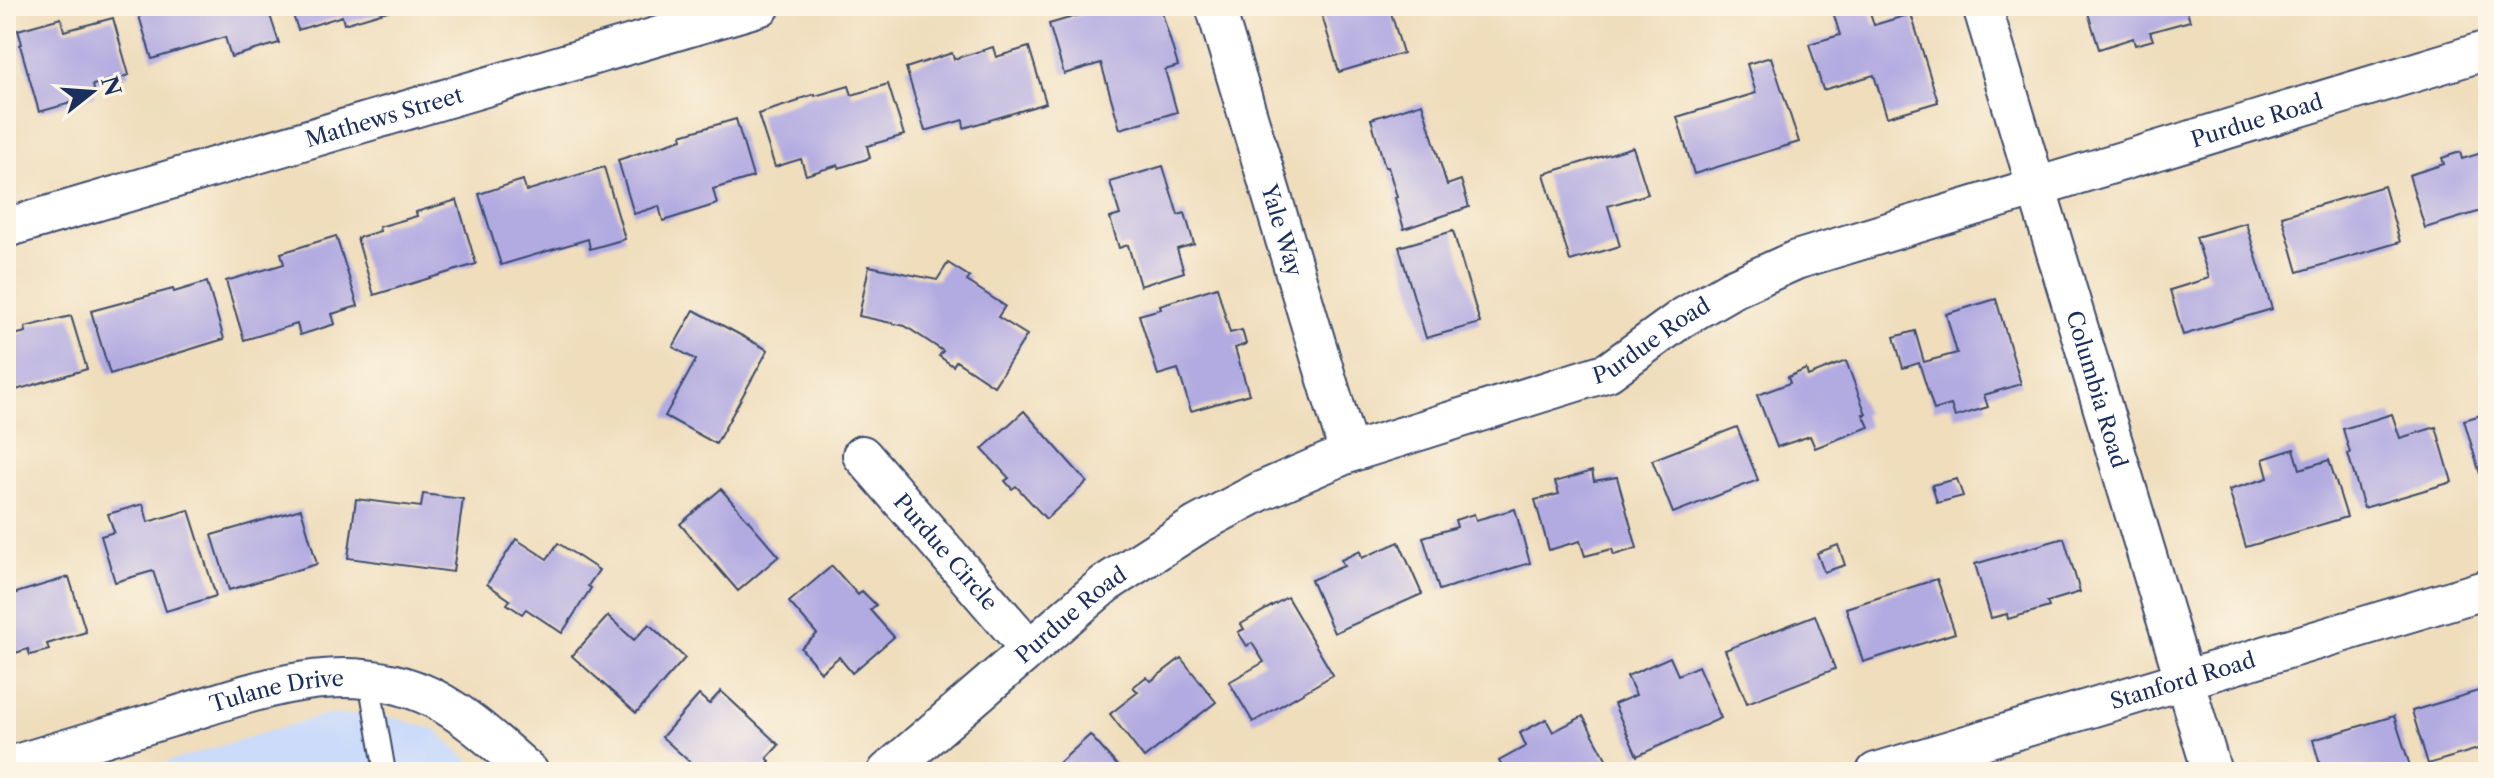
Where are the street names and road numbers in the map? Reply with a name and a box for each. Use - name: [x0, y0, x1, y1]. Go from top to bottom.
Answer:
- street label: Mathews Street: [302, 81, 466, 153]
- street label: Purdue Road: [2188, 88, 2326, 153]
- street label: Yale Way: [1255, 180, 1308, 280]
- street label: Purdue Road: [1590, 292, 1715, 390]
- street label: Columbia Road: [2060, 307, 2133, 471]
- street label: Purdue Circle: [888, 488, 1003, 616]
- street label: Purdue Road: [1010, 561, 1131, 669]
- street label: Stanford Road: [2107, 646, 2259, 715]
- street label: Tulane Drive: [207, 665, 344, 718]

